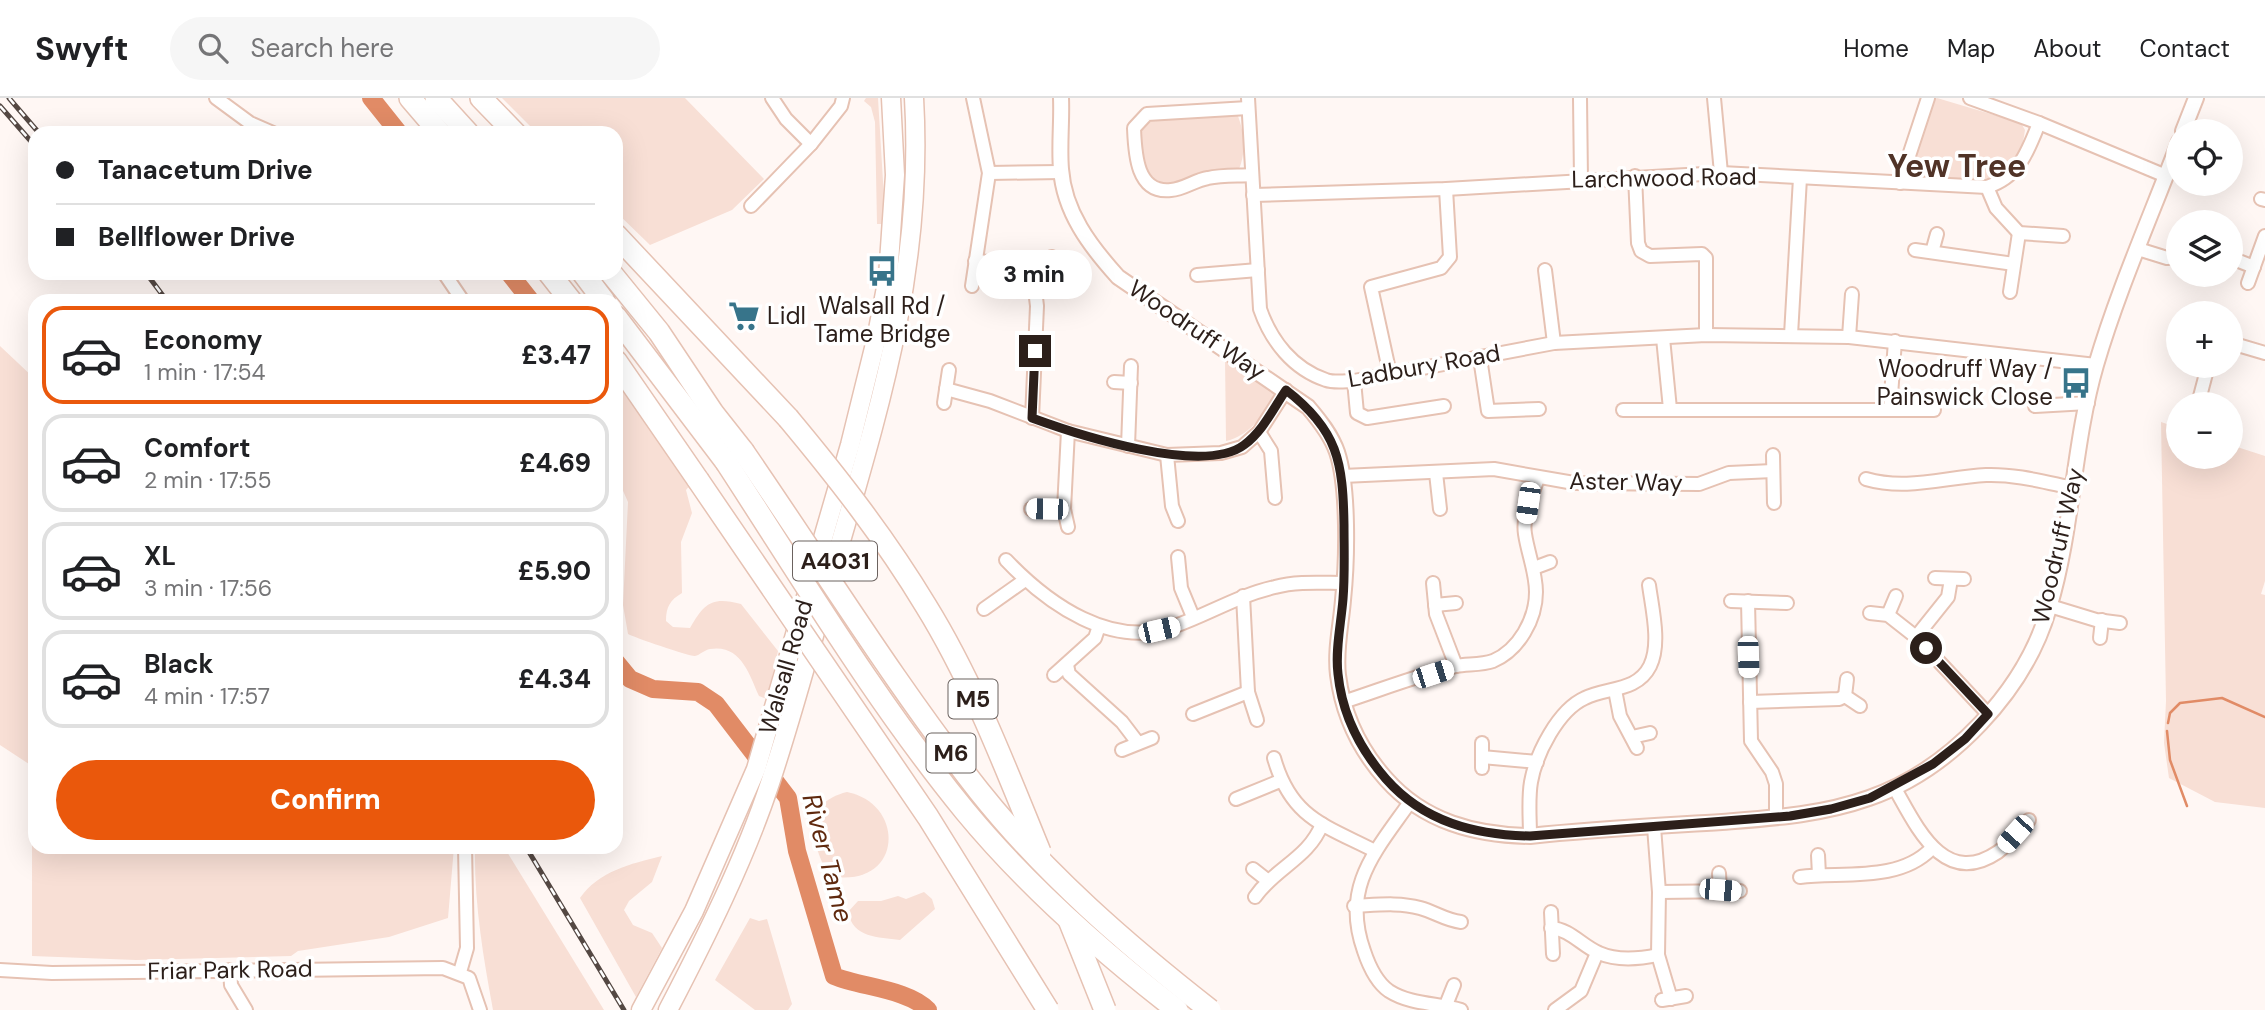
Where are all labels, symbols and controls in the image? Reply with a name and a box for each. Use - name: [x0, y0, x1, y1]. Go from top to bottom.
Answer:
- search box: [170, 17, 660, 80]
- text: Swyft: [35, 27, 128, 70]
- icon: search: [194, 29, 232, 67]
- text: Search here: [250, 31, 394, 65]
- text: Home: [1843, 33, 1909, 64]
- text: Map: [1947, 33, 1995, 64]
- text: About: [2033, 33, 2102, 64]
- text: Contact: [2140, 33, 2230, 64]
- map controls: [2166, 119, 2243, 469]
- button: locate: [2166, 119, 2243, 196]
- district label: Yew Tree: [1888, 145, 2026, 187]
- text: Tanacetum Drive: [98, 153, 313, 187]
- street label: Larchwood Road: [1571, 160, 1757, 195]
- button: layers: [2166, 210, 2243, 287]
- text: Bellflower Drive: [98, 220, 295, 254]
- callout: 3 min: [977, 250, 1093, 299]
- bus stop icon: Walsall Rd / Tame Bridge: [865, 254, 899, 288]
- text: 3 min: [1003, 259, 1065, 289]
- street label: Woodruff Way: [1123, 272, 1272, 387]
- place label: Walsall Rd / Tame Bridge: [814, 290, 950, 349]
- supermarket icon: Lidl: [727, 299, 761, 333]
- place label: Lidl: [767, 300, 806, 331]
- button: +: [2166, 301, 2243, 378]
- text: Economy: [144, 323, 262, 357]
- icon: car: [60, 324, 123, 387]
- route end: [1019, 335, 1051, 367]
- street label: Ladbury Road: [1345, 337, 1502, 394]
- text: £3.47: [521, 338, 591, 372]
- place label: Woodruff Way / Painswick Close: [1877, 353, 2053, 412]
- text: 1 min · 17:54: [144, 357, 265, 387]
- bus stop icon: Woodruff Way / Painswick Close: [2059, 366, 2093, 400]
- button: −: [2166, 392, 2243, 469]
- text: Comfort: [144, 431, 250, 465]
- icon: car: [60, 432, 123, 495]
- text: £4.69: [519, 446, 591, 480]
- text: 2 min · 17:55: [144, 465, 272, 495]
- street label: Aster Way: [1569, 465, 1683, 498]
- street label: Woodruff Way: [2025, 465, 2090, 627]
- car: [1515, 481, 1542, 525]
- car: [1026, 498, 1069, 520]
- text: XL: [144, 539, 176, 573]
- icon: car: [60, 540, 123, 603]
- road number: A4031: [793, 542, 877, 580]
- text: £5.90: [518, 554, 591, 588]
- text: 3 min · 17:56: [144, 573, 272, 603]
- street label: Walsall Road: [752, 596, 820, 738]
- car: [1137, 615, 1182, 645]
- route start: [1910, 632, 1942, 664]
- car: [1737, 636, 1760, 678]
- text: Black: [144, 647, 214, 681]
- icon: car: [60, 648, 123, 711]
- car: [1410, 658, 1457, 690]
- text: £4.34: [518, 662, 591, 696]
- road number: M5: [948, 680, 998, 719]
- text: 4 min · 17:57: [144, 681, 270, 711]
- road number: M6: [926, 734, 976, 772]
- button: Confirm: [56, 760, 595, 840]
- water label: River Tame: [794, 790, 862, 926]
- car: [1994, 811, 2037, 857]
- car: [1699, 878, 1742, 902]
- street label: Friar Park Road: [147, 953, 313, 986]

